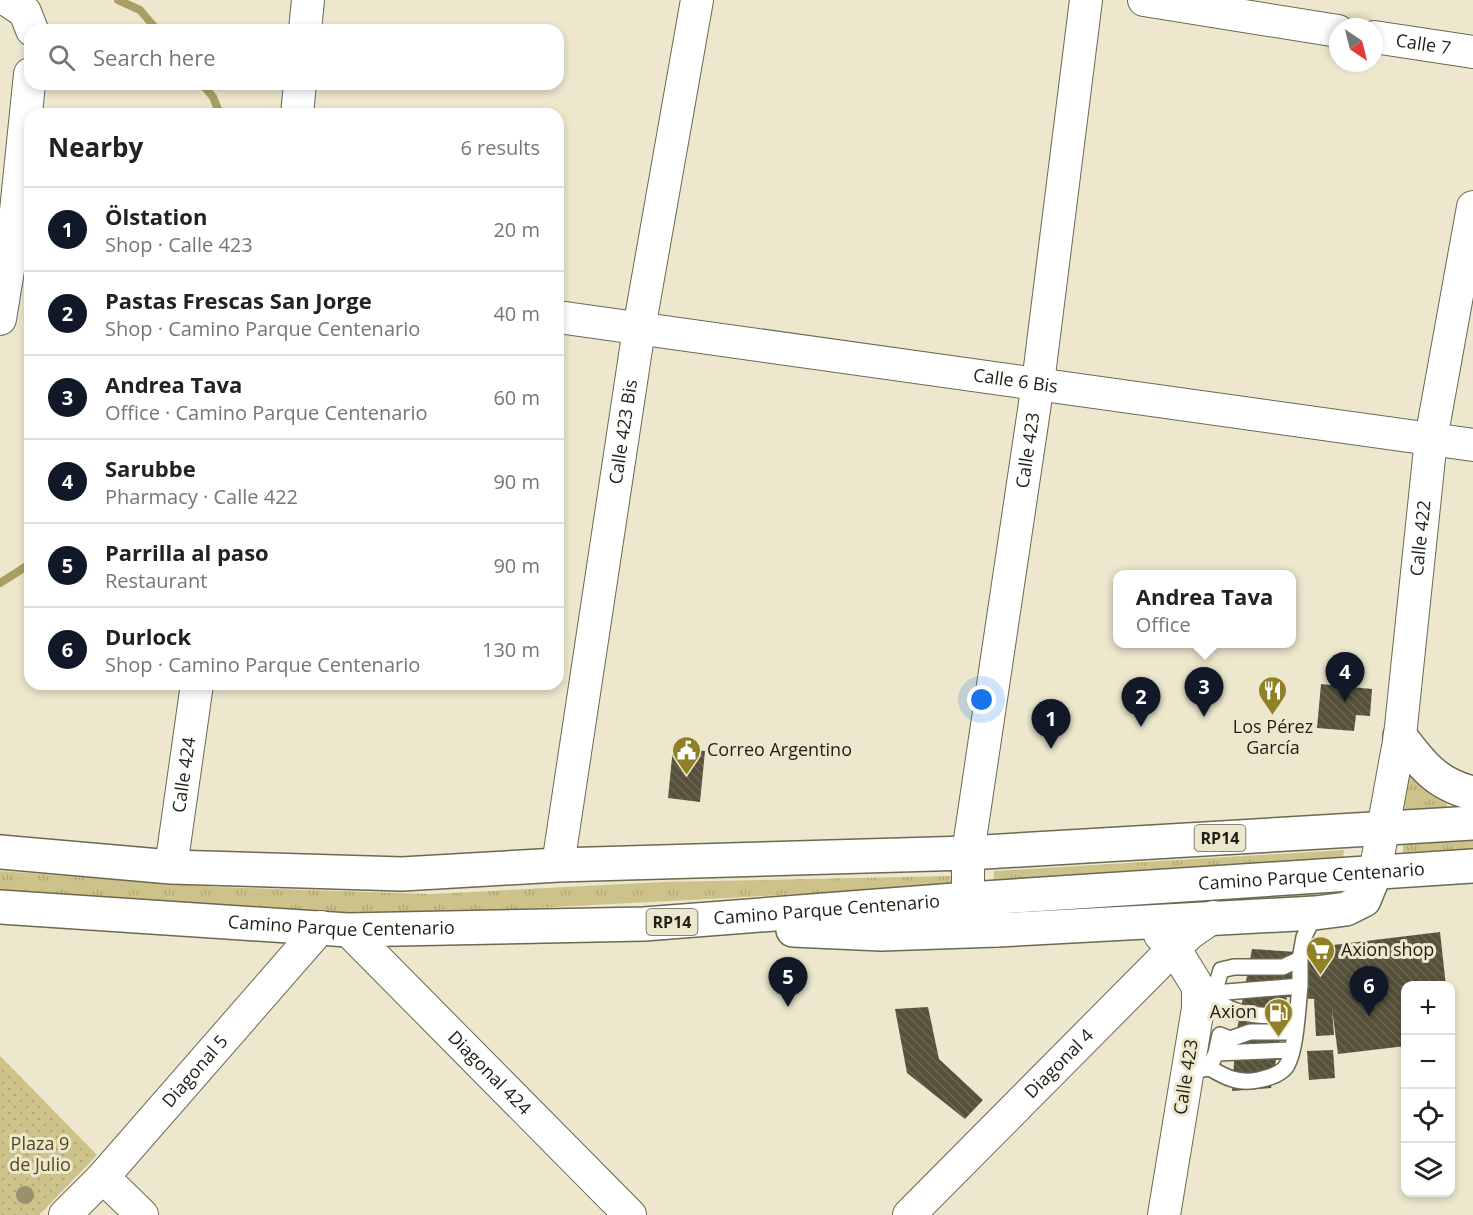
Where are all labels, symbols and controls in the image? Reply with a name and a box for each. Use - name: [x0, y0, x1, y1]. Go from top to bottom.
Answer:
- north arrow: [1329, 18, 1383, 72]
- search box: [24, 24, 564, 90]
- street label: Calle 7: [1394, 27, 1453, 60]
- icon: search: [45, 41, 78, 74]
- text: Search here: [93, 42, 216, 72]
- text: Nearby: [48, 129, 143, 165]
- text: 6 results: [460, 134, 540, 161]
- text: Ölstation: [105, 201, 207, 231]
- text: 1: [62, 216, 73, 243]
- text: 20 m: [493, 216, 540, 243]
- text: Shop · Calle 423: [105, 231, 253, 258]
- text: Pastas Frescas San Jorge: [105, 285, 372, 315]
- text: 2: [62, 300, 73, 327]
- text: 40 m: [493, 300, 540, 327]
- text: Shop · Camino Parque Centenario: [105, 315, 420, 342]
- street label: Calle 6 Bis: [972, 362, 1059, 398]
- text: Andrea Tava: [105, 369, 242, 399]
- street label: Calle 423 Bis: [603, 378, 642, 486]
- text: 3: [62, 384, 73, 411]
- text: 60 m: [493, 384, 540, 411]
- text: Office · Camino Parque Centenario: [105, 399, 428, 426]
- street label: Calle 423: [1009, 411, 1044, 490]
- text: Sarubbe: [105, 453, 196, 483]
- text: 4: [62, 468, 73, 495]
- text: 90 m: [493, 468, 540, 495]
- text: Pharmacy · Calle 422: [105, 483, 298, 510]
- street label: Calle 422: [1404, 499, 1436, 577]
- text: Parrilla al paso: [105, 537, 269, 567]
- text: 5: [62, 552, 73, 579]
- text: 90 m: [493, 552, 540, 579]
- text: Restaurant: [105, 567, 207, 594]
- popup: [1113, 570, 1296, 648]
- text: Andrea Tava: [1136, 581, 1273, 611]
- text: Office: [1136, 611, 1191, 638]
- text: Durlock: [105, 621, 191, 651]
- text: 6: [62, 636, 73, 663]
- text: 130 m: [482, 636, 540, 663]
- text: Shop · Camino Parque Centenario: [105, 651, 420, 678]
- pin: 4: [1326, 652, 1364, 702]
- pin: 3: [1184, 668, 1224, 717]
- restaurant icon: Los Pérez García: [1257, 674, 1289, 716]
- pin: 2: [1122, 678, 1160, 727]
- your location: [967, 685, 996, 714]
- pin: 1: [1032, 700, 1070, 749]
- place label: Los Pérez García: [1233, 714, 1313, 759]
- public building icon: Correo Argentino: [670, 734, 702, 776]
- street label: Calle 424: [166, 735, 200, 814]
- place label: Correo Argentino: [707, 737, 852, 761]
- road number: RP14: [1194, 825, 1246, 851]
- street label: Camino Parque Centenario: [1197, 856, 1425, 895]
- street label: Camino Parque Centenario: [712, 888, 941, 930]
- street label: Camino Parque Centenario: [227, 909, 455, 941]
- road number: RP14: [646, 909, 698, 935]
- supermarket icon: Axion shop: [1304, 934, 1336, 976]
- place label: Axion shop: [1341, 937, 1434, 961]
- pin: 5: [768, 958, 808, 1007]
- pin: 6: [1350, 966, 1388, 1016]
- map controls: [1401, 981, 1455, 1197]
- button: +: [1401, 981, 1455, 1035]
- fuel station icon: Axion: [1262, 996, 1294, 1038]
- place label: Axion: [1210, 999, 1257, 1023]
- street label: Diagonal 4: [1019, 1023, 1098, 1103]
- street label: Diagonal 424: [443, 1025, 537, 1120]
- street label: Diagonal 5: [156, 1029, 233, 1112]
- button: −: [1401, 1035, 1455, 1089]
- street label: Calle 423: [1167, 1037, 1203, 1116]
- button: locate: [1401, 1089, 1455, 1143]
- park label: Plaza 9 de Julio: [9, 1131, 71, 1176]
- button: layers: [1401, 1143, 1455, 1197]

